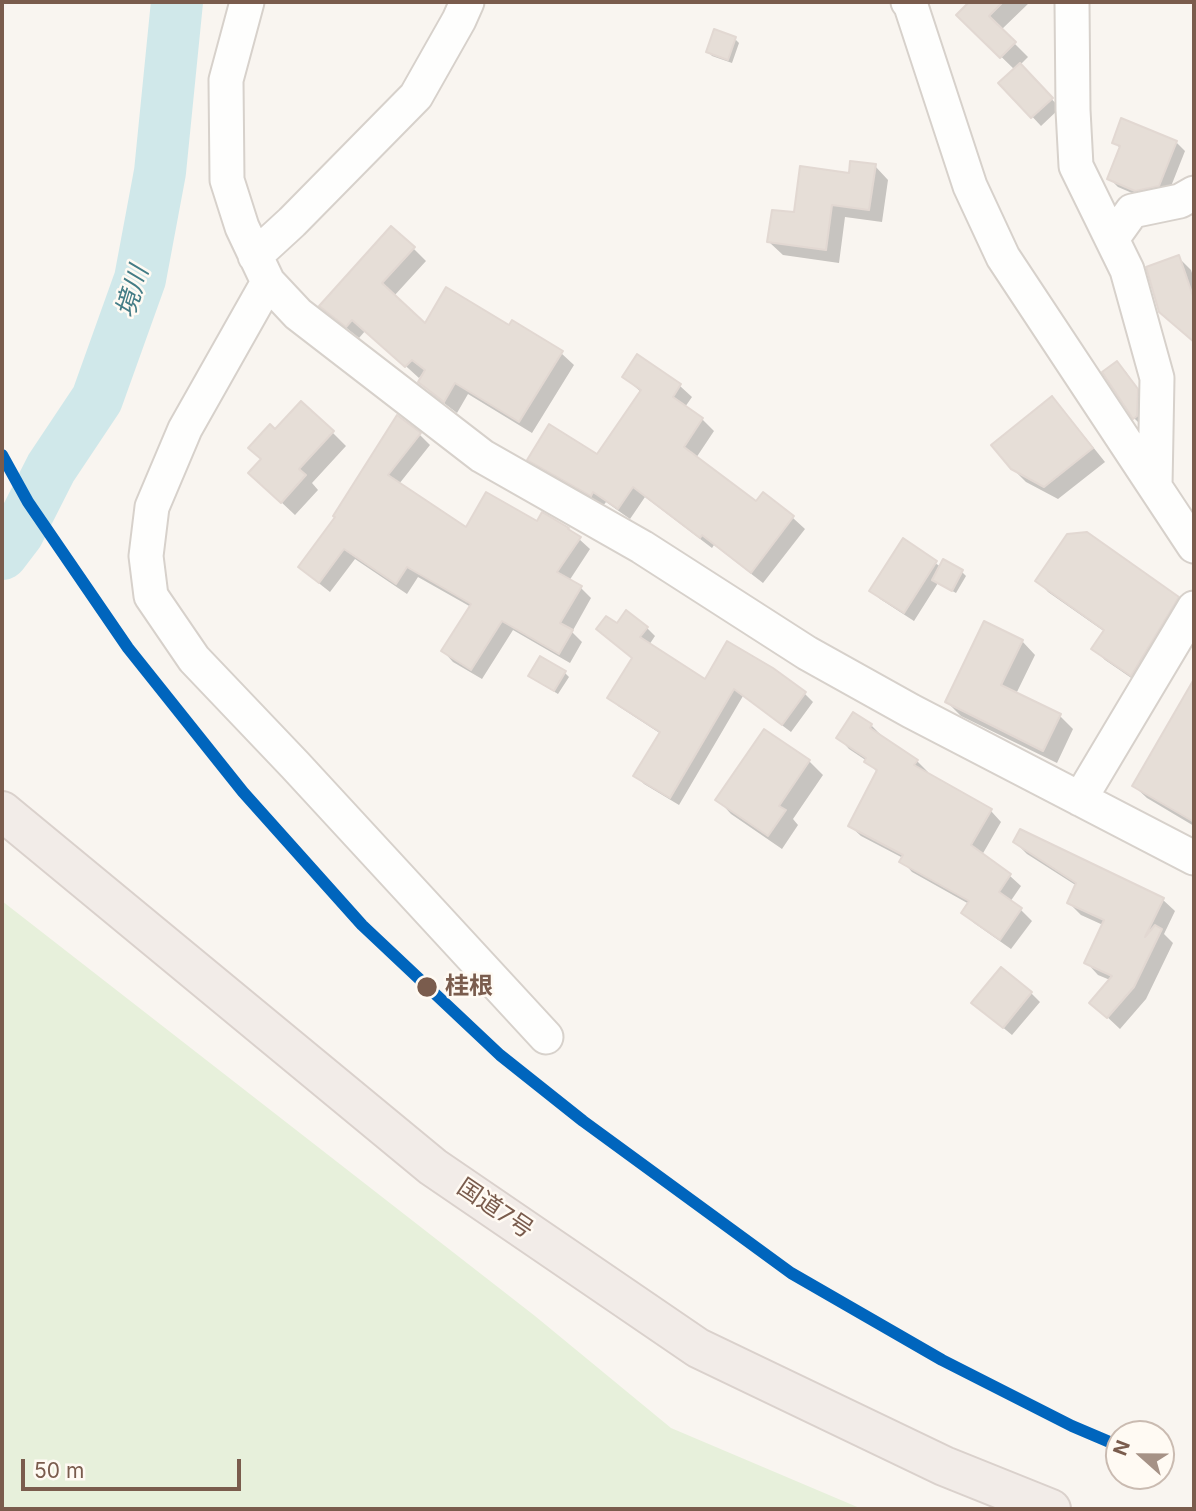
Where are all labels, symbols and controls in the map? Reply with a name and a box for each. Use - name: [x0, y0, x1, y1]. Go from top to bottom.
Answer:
- water label: 境川: [110, 263, 156, 321]
- place label: 桂根: [445, 973, 493, 1001]
- marker: 桂根: [415, 975, 439, 999]
- street label: 国道7号: [451, 1173, 539, 1245]
- north arrow: [1105, 1420, 1175, 1490]
- text: N: [1108, 1437, 1135, 1459]
- scale bar: [24, 1444, 245, 1488]
- text: 50 m: [34, 1458, 84, 1483]

